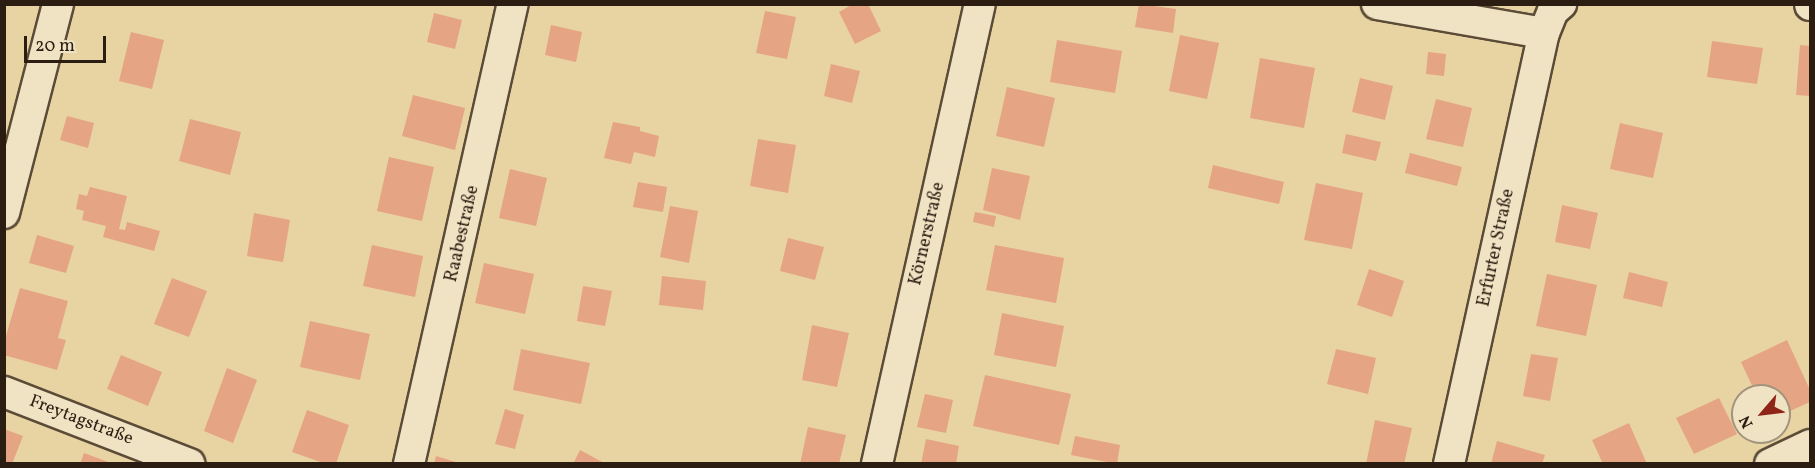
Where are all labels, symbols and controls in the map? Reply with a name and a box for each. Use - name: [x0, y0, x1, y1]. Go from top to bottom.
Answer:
- scale bar: [27, 24, 110, 62]
- text: 20 m: [35, 34, 75, 59]
- street label: Körnerstraße: [906, 180, 950, 288]
- street label: Raabestraße: [441, 184, 485, 284]
- street label: Erfurter Straße: [1474, 187, 1520, 309]
- north arrow: [1731, 384, 1791, 444]
- street label: Freytagstraße: [26, 391, 136, 451]
- text: N: [1734, 411, 1759, 432]

